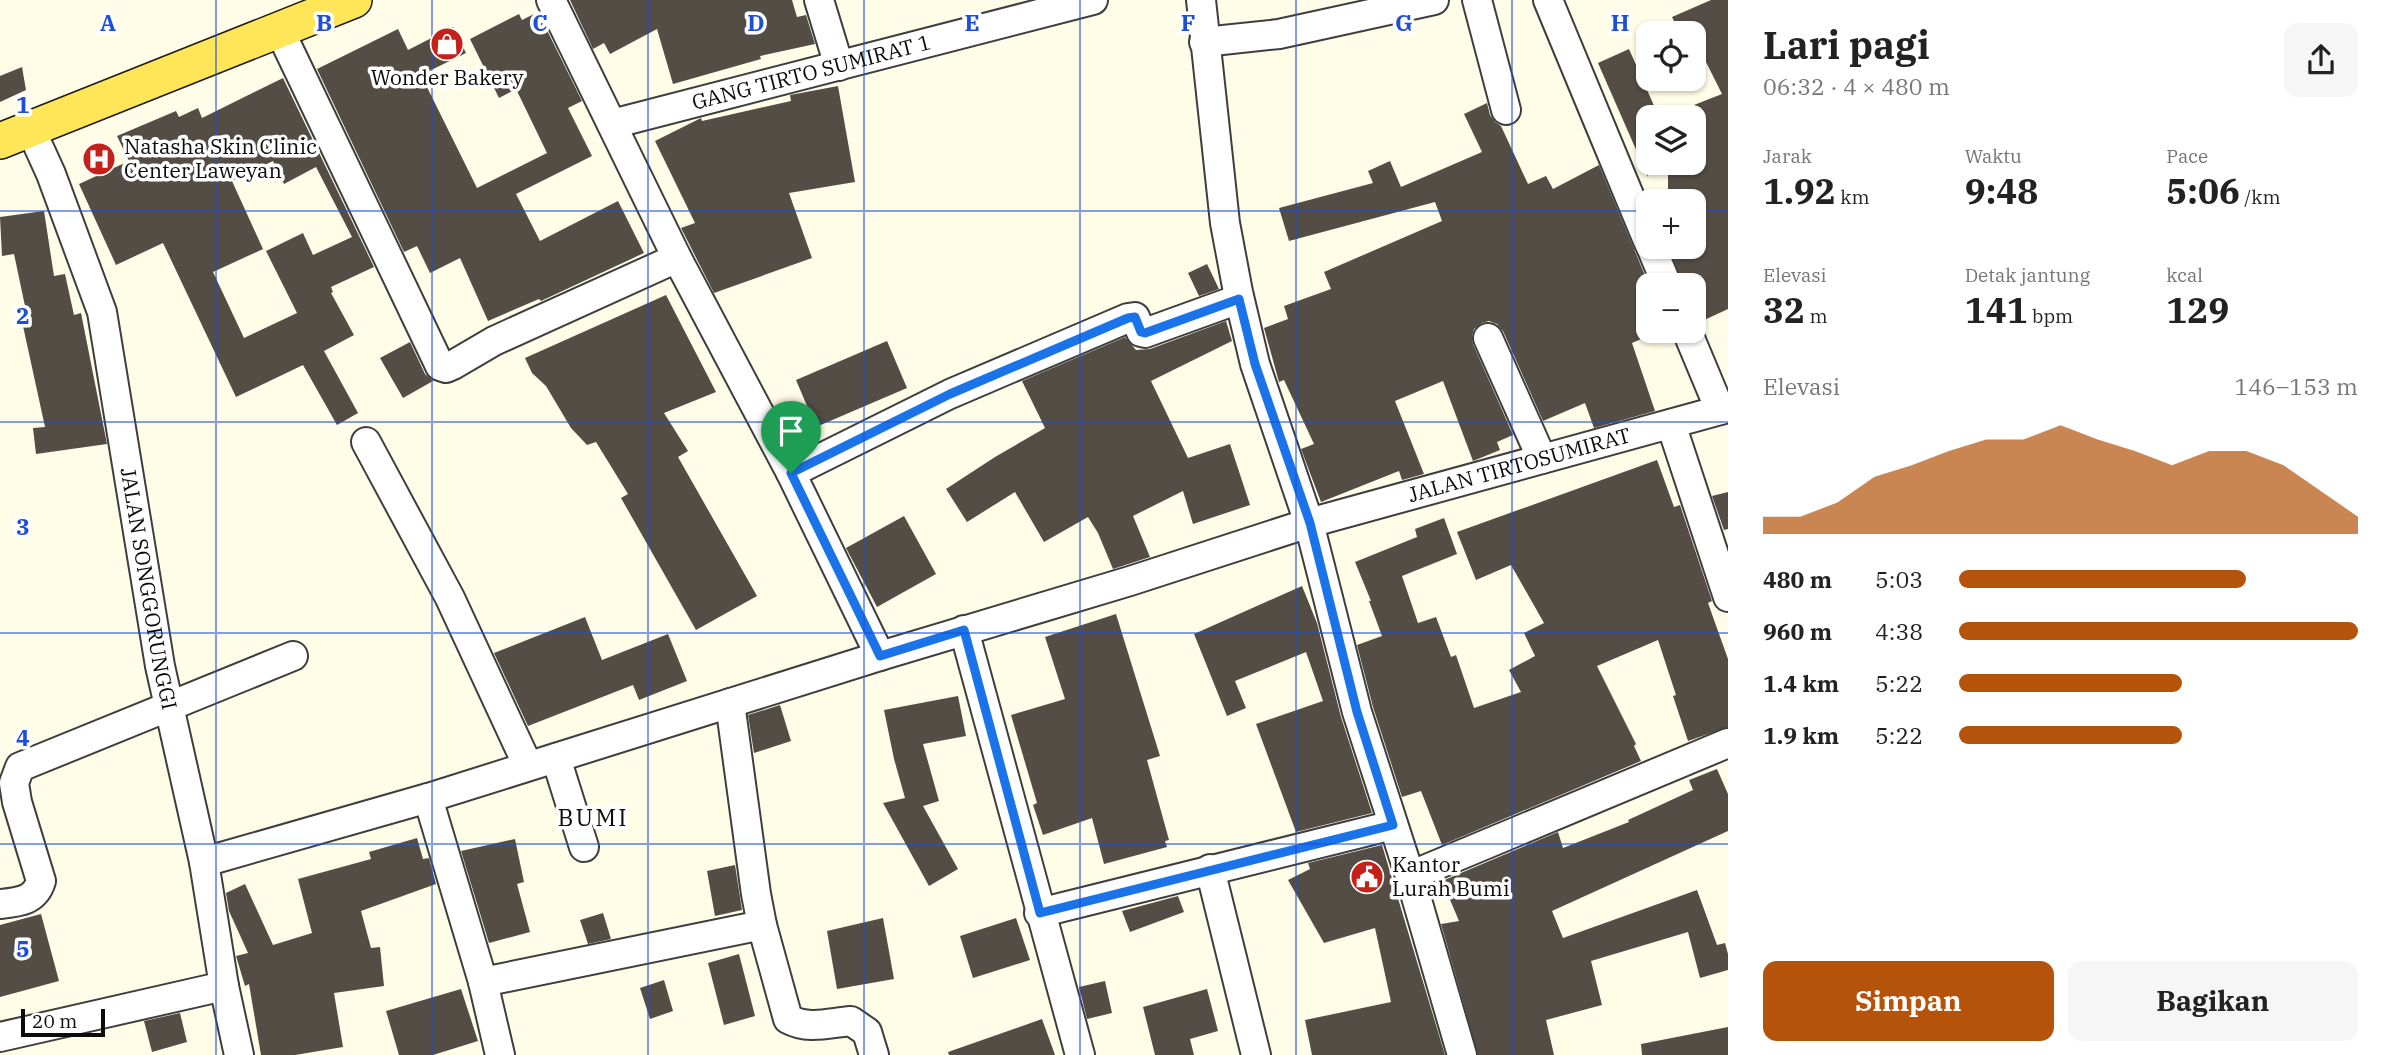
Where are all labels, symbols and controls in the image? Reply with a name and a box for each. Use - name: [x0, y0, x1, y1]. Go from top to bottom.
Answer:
- text: A: [100, 7, 116, 37]
- text: B: [316, 7, 332, 37]
- text: C: [532, 7, 548, 37]
- text: D: [747, 7, 765, 37]
- text: E: [964, 7, 980, 37]
- text: F: [1181, 7, 1195, 37]
- text: G: [1395, 7, 1413, 37]
- text: H: [1611, 7, 1629, 37]
- text: Lari pagi: [1763, 20, 1930, 69]
- map controls: [1636, 21, 1706, 343]
- button: locate: [1636, 21, 1706, 91]
- button: share: [2284, 23, 2358, 97]
- shop icon: Wonder Bakery: [428, 25, 466, 63]
- street label: GANG TIRTO SUMIRAT 1: [689, 27, 934, 116]
- place label: Wonder Bakery: [371, 63, 524, 91]
- text: 06:32 · 4 × 480 m: [1763, 71, 1950, 101]
- text: 1: [16, 89, 30, 119]
- button: layers: [1636, 105, 1706, 175]
- place label: Natasha Skin Clinic Center Laweyan: [124, 132, 317, 184]
- hospital icon: Natasha Skin Clinic Center Laweyan: [80, 140, 118, 178]
- text: Jarak: [1763, 144, 1812, 168]
- text: Waktu: [1965, 144, 2022, 168]
- text: Pace: [2166, 144, 2208, 168]
- text: 1.92: [1763, 168, 1836, 214]
- text: 9:48: [1965, 168, 2038, 214]
- text: 5:06: [2166, 168, 2240, 214]
- text: km: [1836, 185, 1870, 209]
- text: /km: [2240, 185, 2281, 209]
- button: +: [1636, 189, 1706, 259]
- text: Elevasi: [1763, 263, 1827, 287]
- text: Detak jantung: [1965, 263, 2090, 287]
- text: kcal: [2166, 263, 2203, 287]
- button: −: [1636, 273, 1706, 343]
- text: 32: [1763, 287, 1805, 333]
- text: 141: [1965, 287, 2028, 333]
- text: 129: [2166, 287, 2229, 333]
- text: 2: [16, 300, 30, 330]
- text: m: [1805, 304, 1828, 328]
- text: bpm: [2028, 304, 2073, 328]
- text: Elevasi: [1763, 371, 1840, 401]
- text: 146–153 m: [2234, 371, 2358, 401]
- pin: [761, 401, 821, 473]
- icon: arrive: [772, 412, 810, 450]
- street label: JALAN TIRTOSUMIRAT: [1405, 420, 1633, 508]
- street label: JALAN SONGGORUNGGI: [115, 465, 184, 712]
- text: 3: [16, 511, 30, 541]
- text: 480 m: [1763, 564, 1832, 594]
- text: 5:03: [1875, 564, 1923, 594]
- text: 960 m: [1763, 616, 1832, 646]
- text: 4:38: [1875, 616, 1923, 646]
- text: 1.4 km: [1763, 668, 1839, 698]
- text: 5:22: [1875, 668, 1923, 698]
- text: 1.9 km: [1763, 720, 1839, 750]
- text: 5:22: [1875, 720, 1923, 750]
- text: 4: [16, 722, 30, 752]
- district label: BUMI: [558, 801, 628, 833]
- place label: Kantor Lurah Bumi: [1392, 850, 1510, 902]
- public building icon: Kantor Lurah Bumi: [1348, 858, 1386, 896]
- text: 5: [16, 933, 30, 963]
- button: Simpan: [1763, 961, 2054, 1041]
- button: Bagikan: [2068, 961, 2358, 1041]
- scale bar: [21, 1006, 105, 1038]
- text: 20 m: [32, 1009, 77, 1033]

